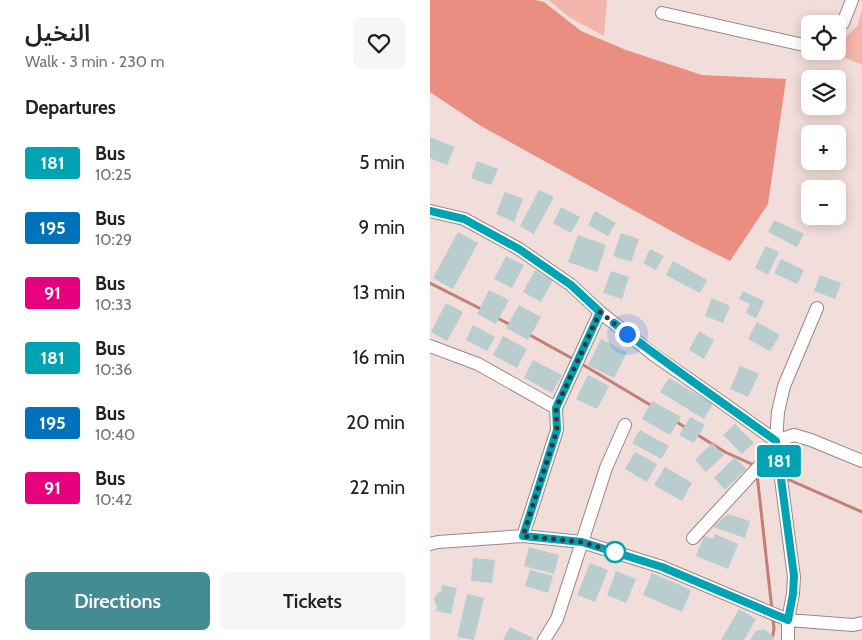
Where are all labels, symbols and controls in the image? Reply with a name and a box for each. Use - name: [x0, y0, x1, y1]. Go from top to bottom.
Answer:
- map controls: [801, 15, 846, 225]
- button: locate: [801, 15, 846, 60]
- button: heart: [353, 17, 405, 69]
- text: النخيل: [25, 18, 90, 47]
- text: Walk · 3 min · 230 m: [25, 52, 165, 71]
- button: layers: [801, 70, 846, 115]
- text: Departures: [25, 96, 116, 119]
- button: +: [801, 125, 846, 170]
- text: Bus: [95, 142, 125, 165]
- text: 5 min: [359, 151, 405, 174]
- text: 181: [40, 152, 65, 174]
- text: 10:25: [95, 165, 132, 184]
- button: −: [801, 180, 846, 225]
- text: Bus: [95, 207, 125, 230]
- text: 9 min: [359, 216, 405, 239]
- text: 195: [39, 217, 66, 239]
- text: 10:29: [95, 230, 132, 249]
- text: Bus: [95, 272, 125, 295]
- text: 13 min: [353, 281, 405, 304]
- text: 91: [44, 282, 61, 304]
- text: 10:33: [95, 295, 132, 314]
- your location: [615, 322, 640, 347]
- text: Bus: [95, 337, 125, 360]
- text: 16 min: [352, 346, 405, 369]
- text: 181: [40, 347, 65, 369]
- text: 10:36: [95, 360, 132, 379]
- text: Bus: [95, 402, 125, 425]
- text: 20 min: [346, 411, 405, 434]
- text: 195: [39, 412, 66, 434]
- text: 10:40: [95, 425, 135, 444]
- line badge: 181: [750, 445, 808, 477]
- text: 181: [767, 450, 791, 472]
- text: Bus: [95, 467, 125, 490]
- text: 22 min: [350, 476, 405, 499]
- text: 91: [44, 477, 61, 499]
- text: 10:42: [95, 490, 132, 509]
- unlabelled marker: [604, 541, 626, 563]
- button: Directions: [25, 572, 210, 630]
- button: Tickets: [220, 572, 405, 630]

